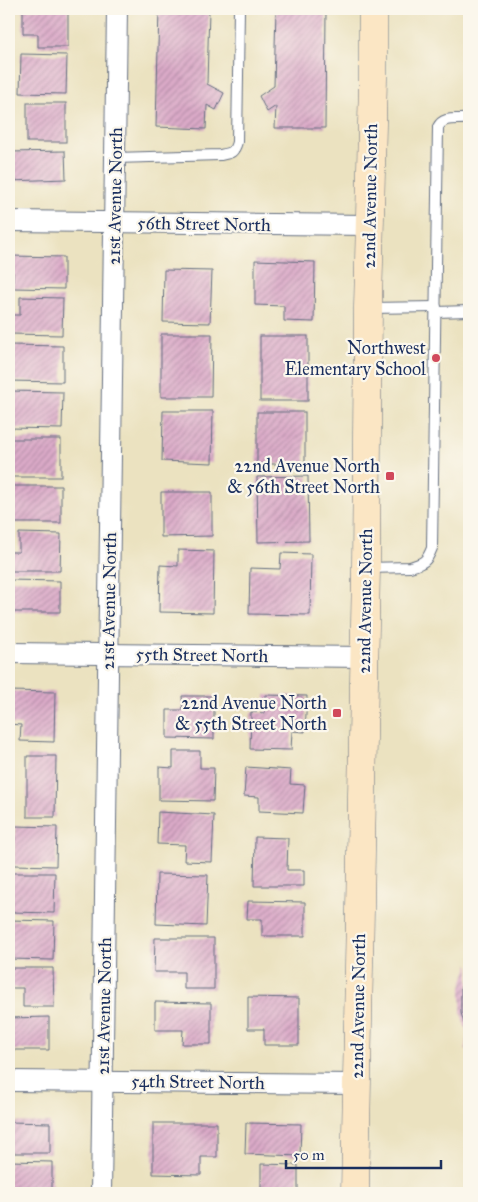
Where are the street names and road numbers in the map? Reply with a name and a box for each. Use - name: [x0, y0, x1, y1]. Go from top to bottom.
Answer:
- street label: 22nd Avenue North: [358, 123, 382, 269]
- street label: 21st Avenue North: [103, 127, 127, 265]
- street label: 56th Street North: [137, 212, 271, 236]
- street label: 22nd Avenue North: [353, 528, 377, 674]
- street label: 21st Avenue North: [97, 532, 121, 670]
- street label: 55th Street North: [135, 643, 269, 667]
- street label: 22nd Avenue North: [346, 933, 370, 1079]
- street label: 21st Avenue North: [92, 937, 116, 1075]
- street label: 54th Street North: [131, 1070, 265, 1094]

